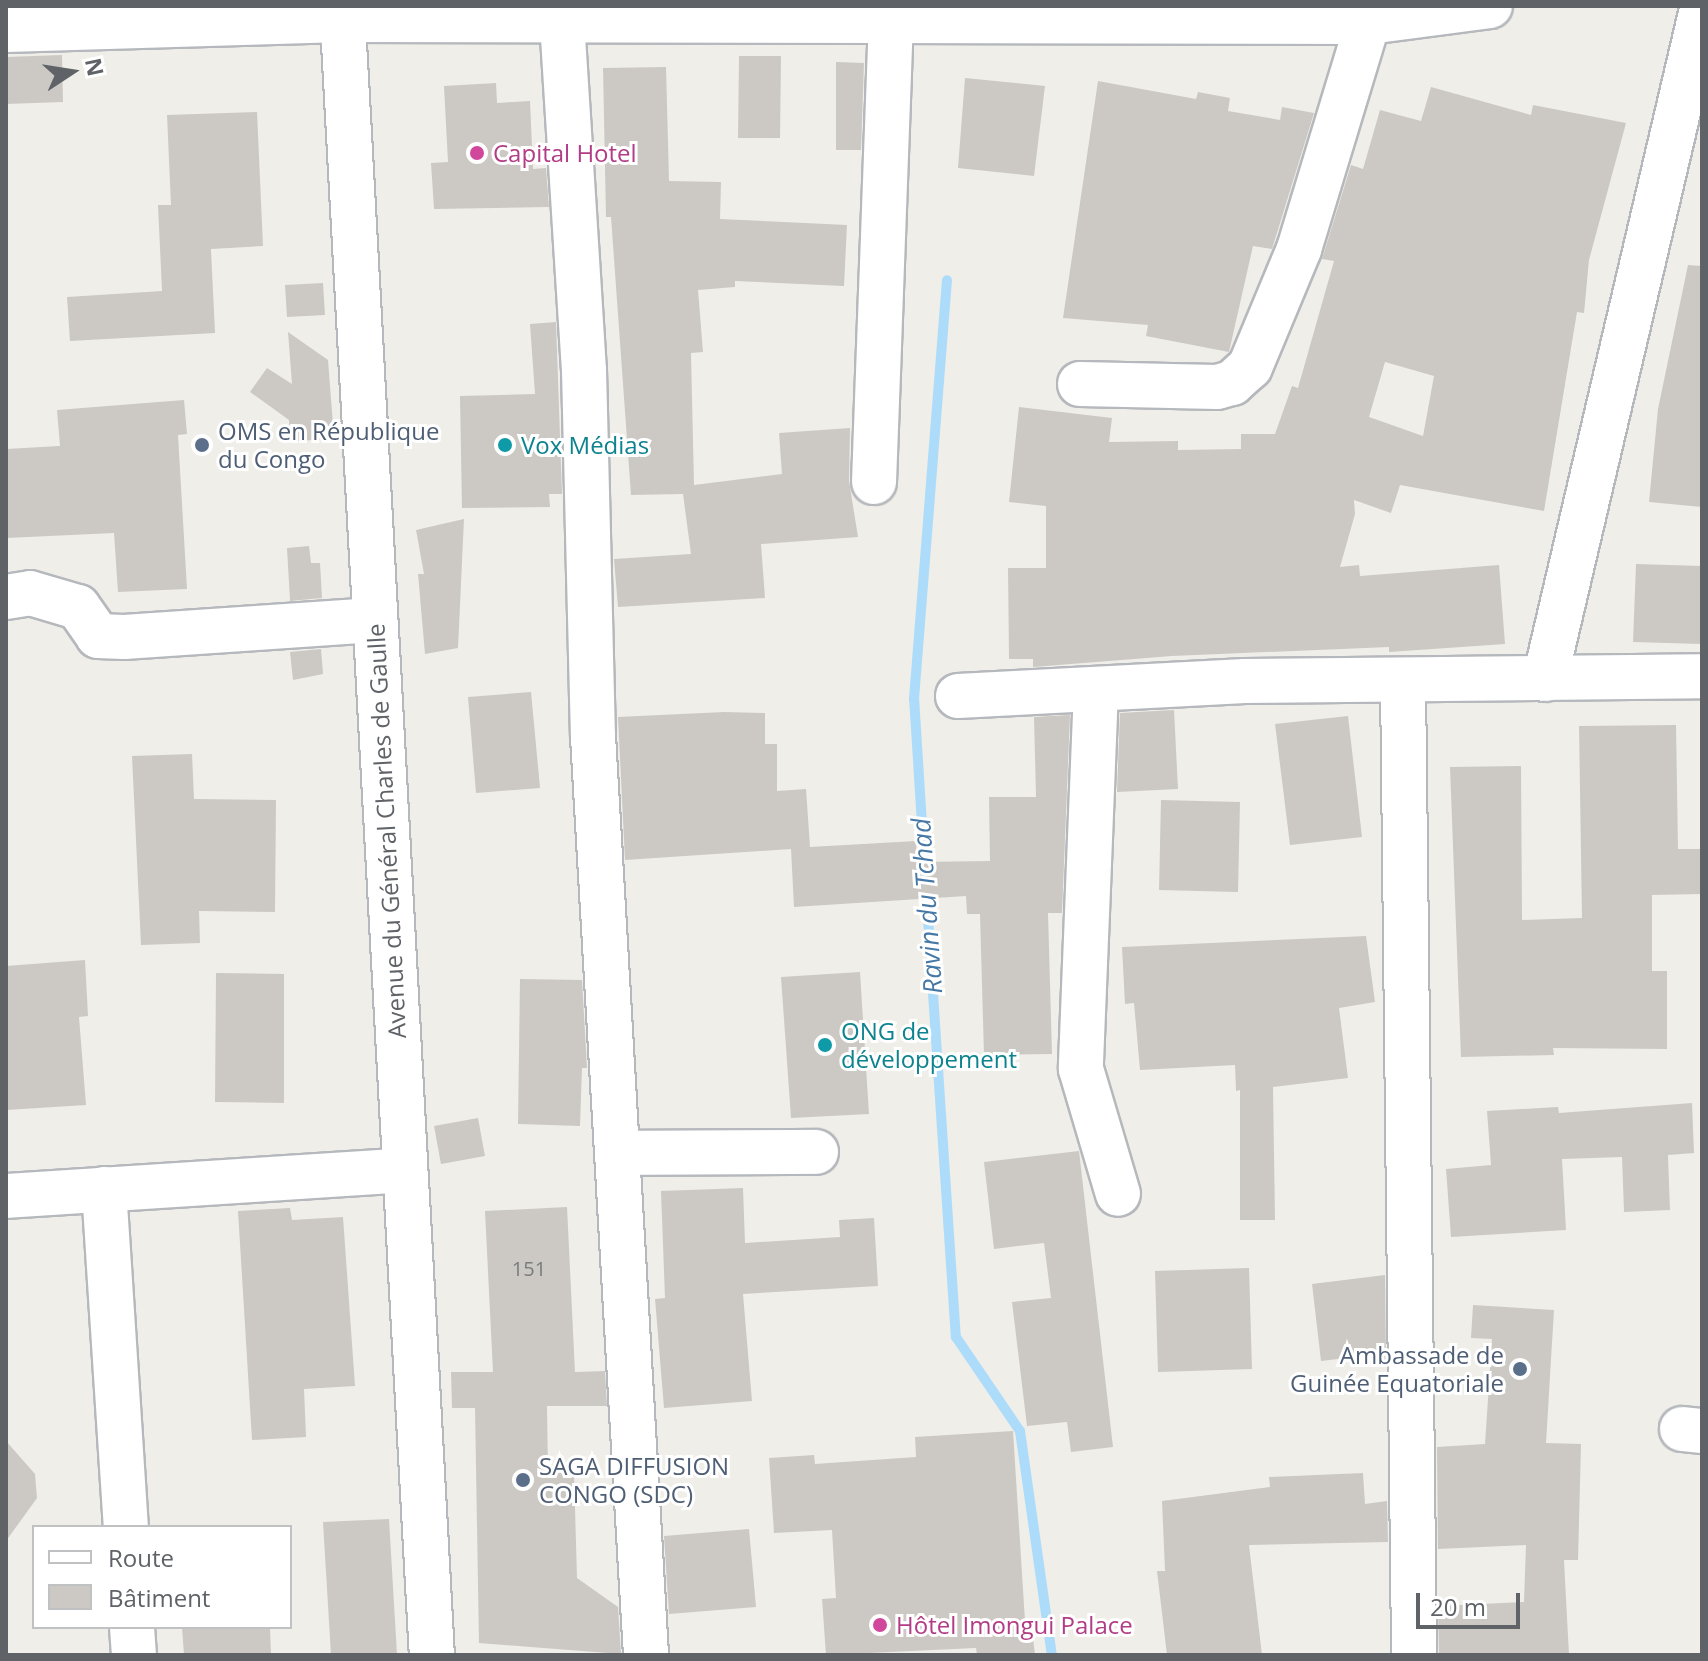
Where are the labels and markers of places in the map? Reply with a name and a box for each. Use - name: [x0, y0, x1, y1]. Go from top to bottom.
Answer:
- place label: Capital Hotel: [493, 139, 637, 167]
- marker: Capital Hotel: [468, 144, 486, 162]
- place label: OMS en République du Congo: [218, 417, 439, 473]
- place label: Vox Médias: [521, 431, 649, 459]
- marker: OMS en République du Congo: [193, 436, 211, 454]
- marker: Vox Médias: [496, 436, 514, 454]
- place label: ONG de développement: [841, 1017, 1017, 1073]
- marker: ONG de développement: [816, 1036, 834, 1054]
- place label: Ambassade de Guinée Equatoriale: [1290, 1341, 1504, 1397]
- marker: Ambassade de Guinée Equatoriale: [1511, 1360, 1529, 1378]
- place label: SAGA DIFFUSION CONGO (SDC): [539, 1452, 729, 1508]
- marker: SAGA DIFFUSION CONGO (SDC): [514, 1471, 532, 1489]
- place label: Hôtel Imongui Palace: [896, 1611, 1133, 1639]
- marker: Hôtel Imongui Palace: [871, 1616, 889, 1634]

